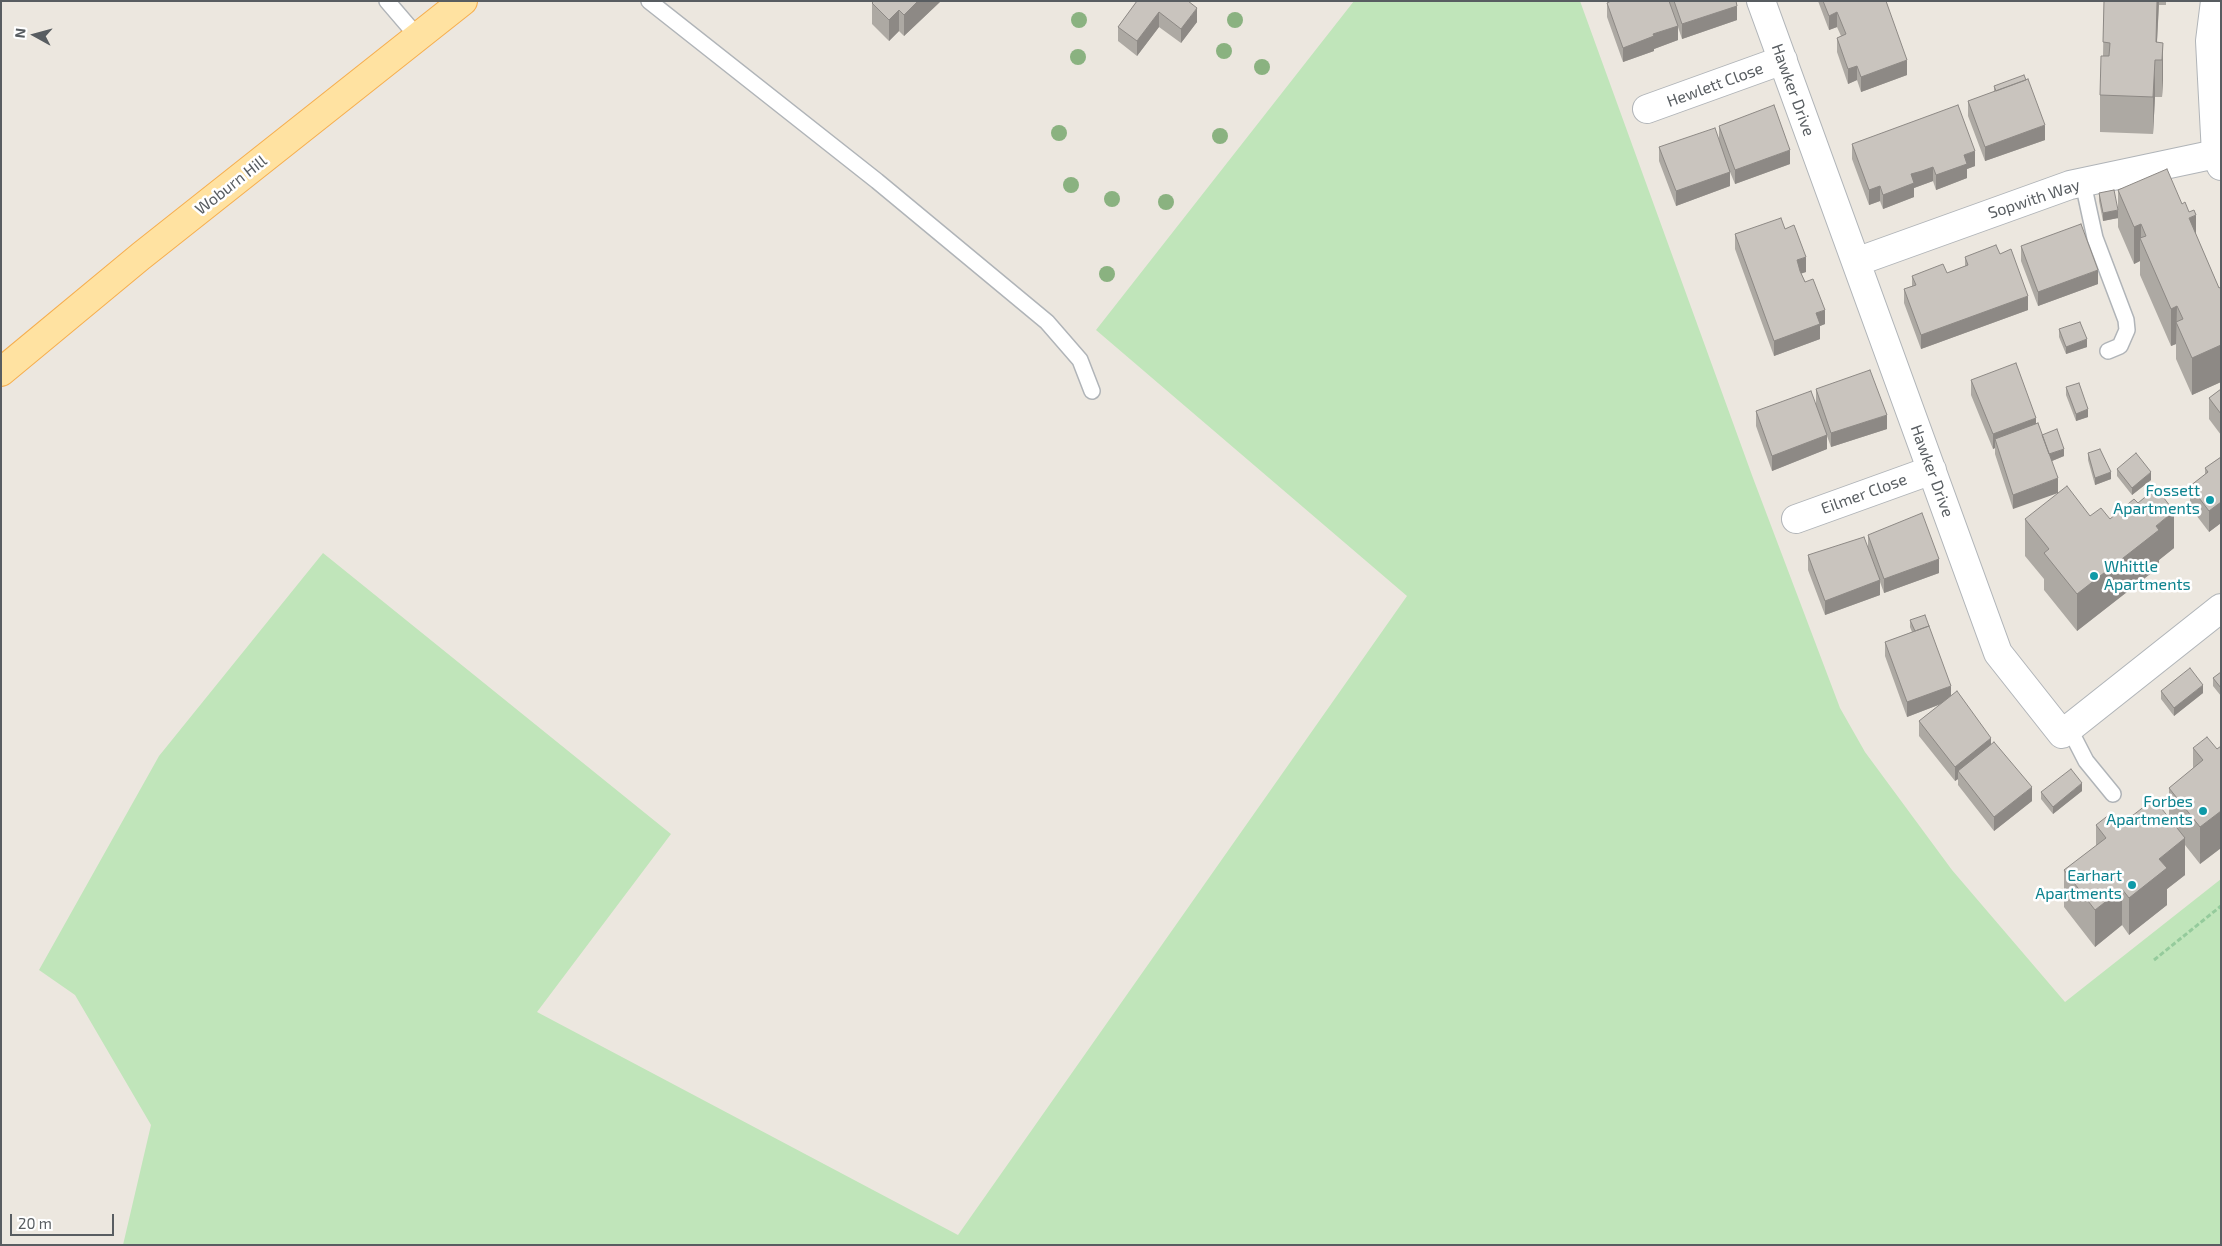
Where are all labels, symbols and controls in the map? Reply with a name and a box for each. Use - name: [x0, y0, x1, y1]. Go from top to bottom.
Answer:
- north arrow: [10, 10, 60, 60]
- text: N: [11, 27, 29, 39]
- street label: Hawker Drive: [1767, 41, 1819, 139]
- street label: Hewlett Close: [1664, 59, 1766, 111]
- street label: Woburn Hill: [191, 151, 271, 219]
- street label: Sopwith Way: [1986, 175, 2082, 223]
- street label: Hawker Drive: [1906, 422, 1958, 520]
- street label: Eilmer Close: [1818, 470, 1910, 518]
- place label: Fossett Apartments: [2113, 481, 2200, 519]
- marker: Fossett Apartments: [2204, 494, 2216, 506]
- place label: Whittle Apartments: [2104, 557, 2191, 595]
- marker: Whittle Apartments: [2088, 570, 2100, 582]
- place label: Forbes Apartments: [2106, 792, 2193, 830]
- marker: Forbes Apartments: [2197, 805, 2209, 817]
- place label: Earhart Apartments: [2035, 866, 2122, 904]
- marker: Earhart Apartments: [2126, 879, 2138, 891]
- scale bar: [12, 1204, 116, 1236]
- text: 20 m: [18, 1214, 52, 1232]

